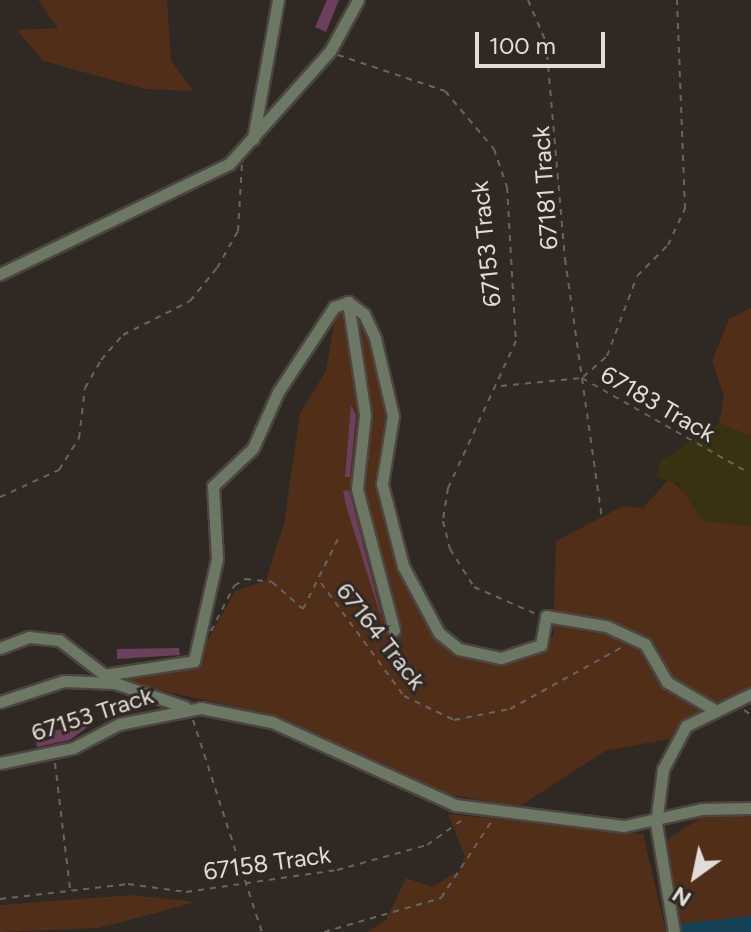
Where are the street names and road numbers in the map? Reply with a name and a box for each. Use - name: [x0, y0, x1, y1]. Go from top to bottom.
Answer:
- street label: 67181 Track: [526, 125, 564, 251]
- street label: 67153 Track: [465, 180, 507, 308]
- street label: 67183 Track: [596, 360, 720, 448]
- street label: 67164 Track: [330, 577, 432, 695]
- street label: 67153 Track: [28, 681, 156, 747]
- street label: 67158 Track: [202, 840, 332, 886]

